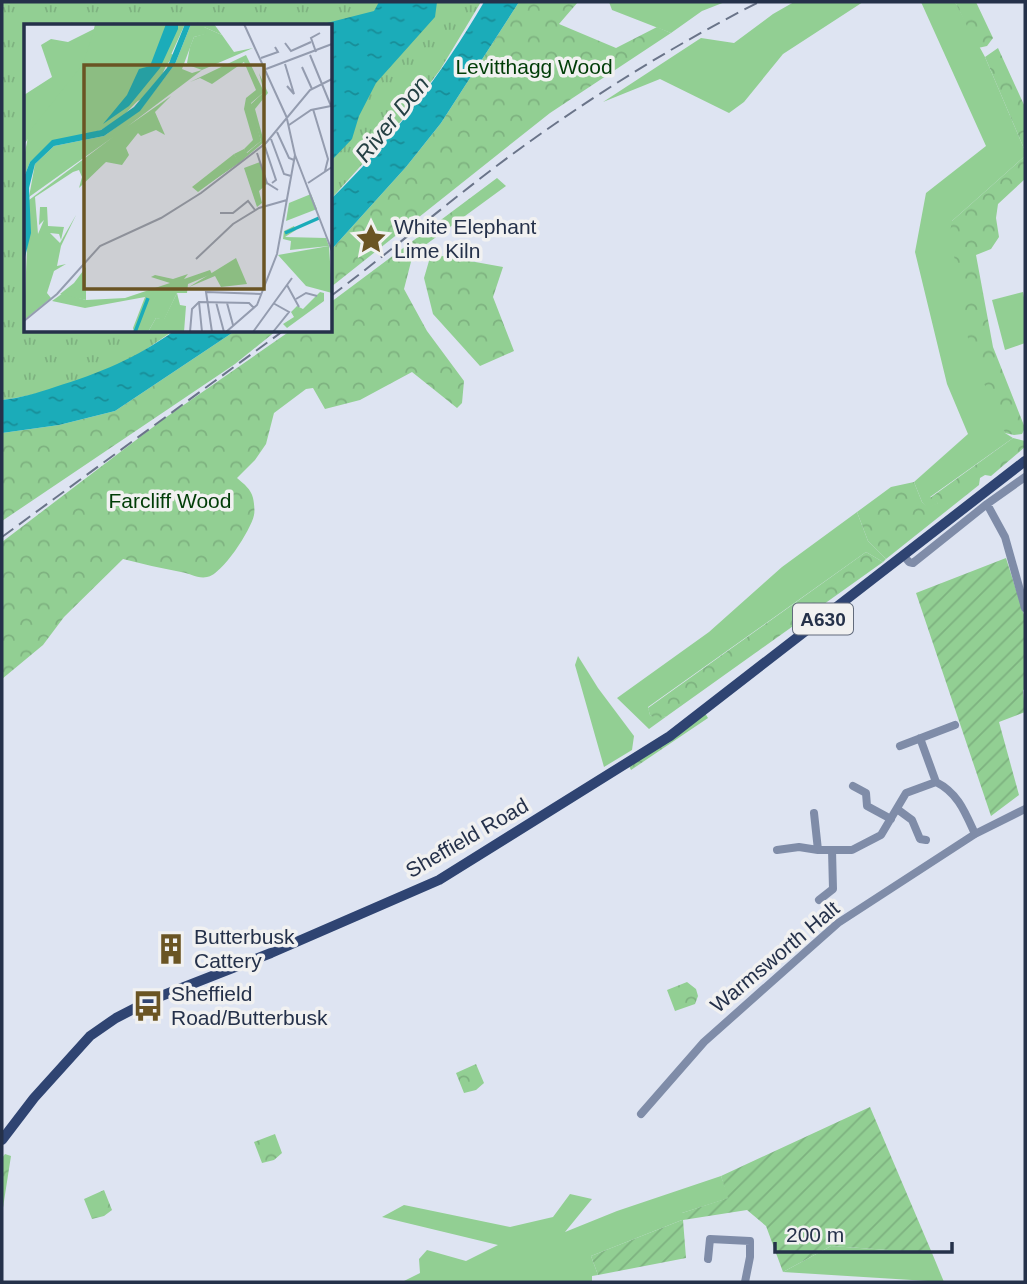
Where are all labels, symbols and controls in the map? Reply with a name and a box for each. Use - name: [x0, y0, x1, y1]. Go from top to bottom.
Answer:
- inset map: [24, 24, 332, 332]
- park label: Levitthagg Wood: [455, 55, 613, 78]
- water label: River Don: [350, 71, 434, 167]
- place label: White Elephant Lime Kiln: [394, 215, 537, 262]
- place icon: White Elephant Lime Kiln: [354, 222, 388, 256]
- park label: Farcliff Wood: [109, 489, 231, 512]
- road number: A630: [793, 604, 853, 634]
- street label: Sheffield Road: [402, 793, 532, 882]
- street label: Warmsworth Halt: [706, 896, 844, 1017]
- place label: Butterbusk Cattery: [194, 925, 295, 972]
- building icon: Butterbusk Cattery: [154, 932, 188, 966]
- place label: Sheffield Road/Butterbusk: [171, 982, 328, 1029]
- bus stop icon: Sheffield Road/Butterbusk: [131, 989, 165, 1023]
- scale bar: [775, 1210, 952, 1254]
- text: 200 m: [786, 1223, 844, 1246]

